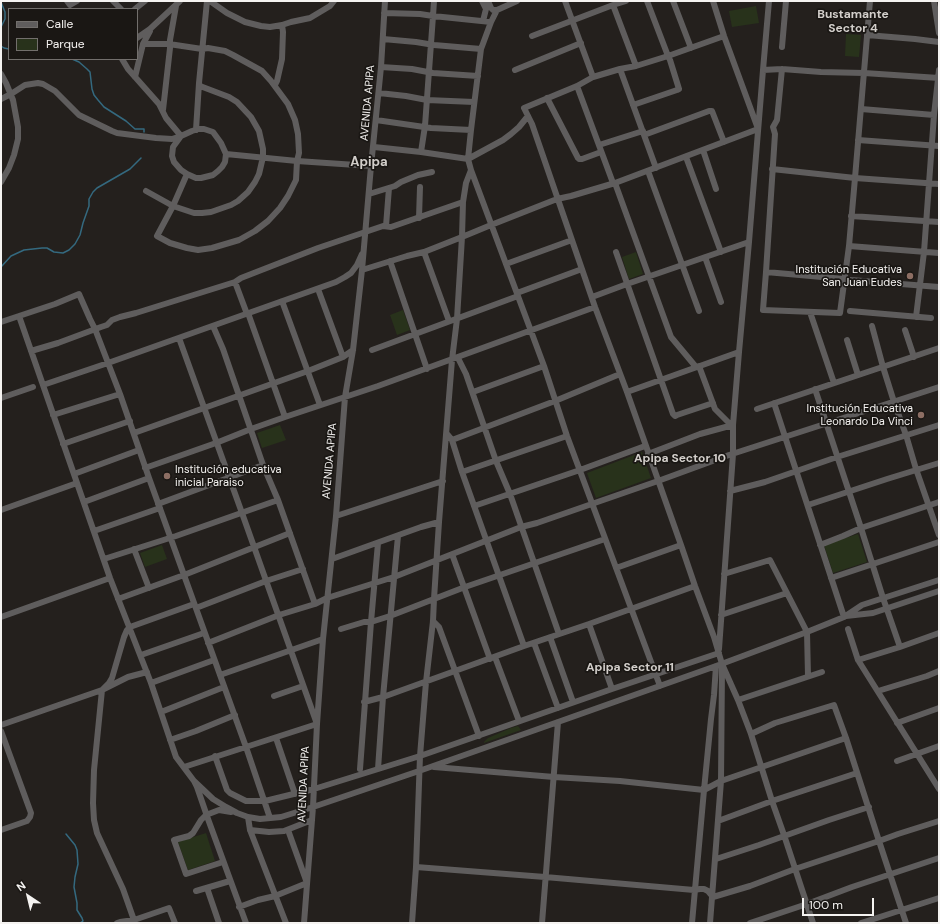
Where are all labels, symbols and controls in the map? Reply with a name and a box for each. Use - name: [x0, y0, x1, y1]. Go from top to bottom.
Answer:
- legend: [8, 8, 138, 60]
- district label: Bustamante Sector 4: [817, 8, 889, 36]
- text: Calle: [46, 16, 73, 32]
- text: Parque: [46, 36, 85, 52]
- street label: AVENIDA APIPA: [358, 64, 378, 142]
- district label: Apipa: [350, 155, 388, 171]
- place label: Institución Educativa San Juan Eudes: [796, 263, 902, 289]
- marker: Institución Educativa San Juan Eudes: [905, 271, 915, 281]
- place label: Institución Educativa Leonardo Da Vinci: [807, 402, 913, 428]
- marker: Institución Educativa Leonardo Da Vinci: [916, 410, 926, 420]
- street label: AVENIDA APIPA: [320, 422, 340, 500]
- district label: Apipa Sector 10: [634, 452, 726, 466]
- place label: Institución educativa inicial Paraiso: [175, 463, 281, 489]
- marker: Institución educativa inicial Paraiso: [162, 471, 172, 481]
- district label: Apipa Sector 11: [586, 661, 674, 675]
- street label: AVENIDA APIPA: [295, 746, 313, 822]
- north arrow: [8, 876, 48, 916]
- text: N: [14, 878, 28, 894]
- scale bar: [804, 890, 876, 916]
- text: 100 m: [809, 897, 843, 913]

